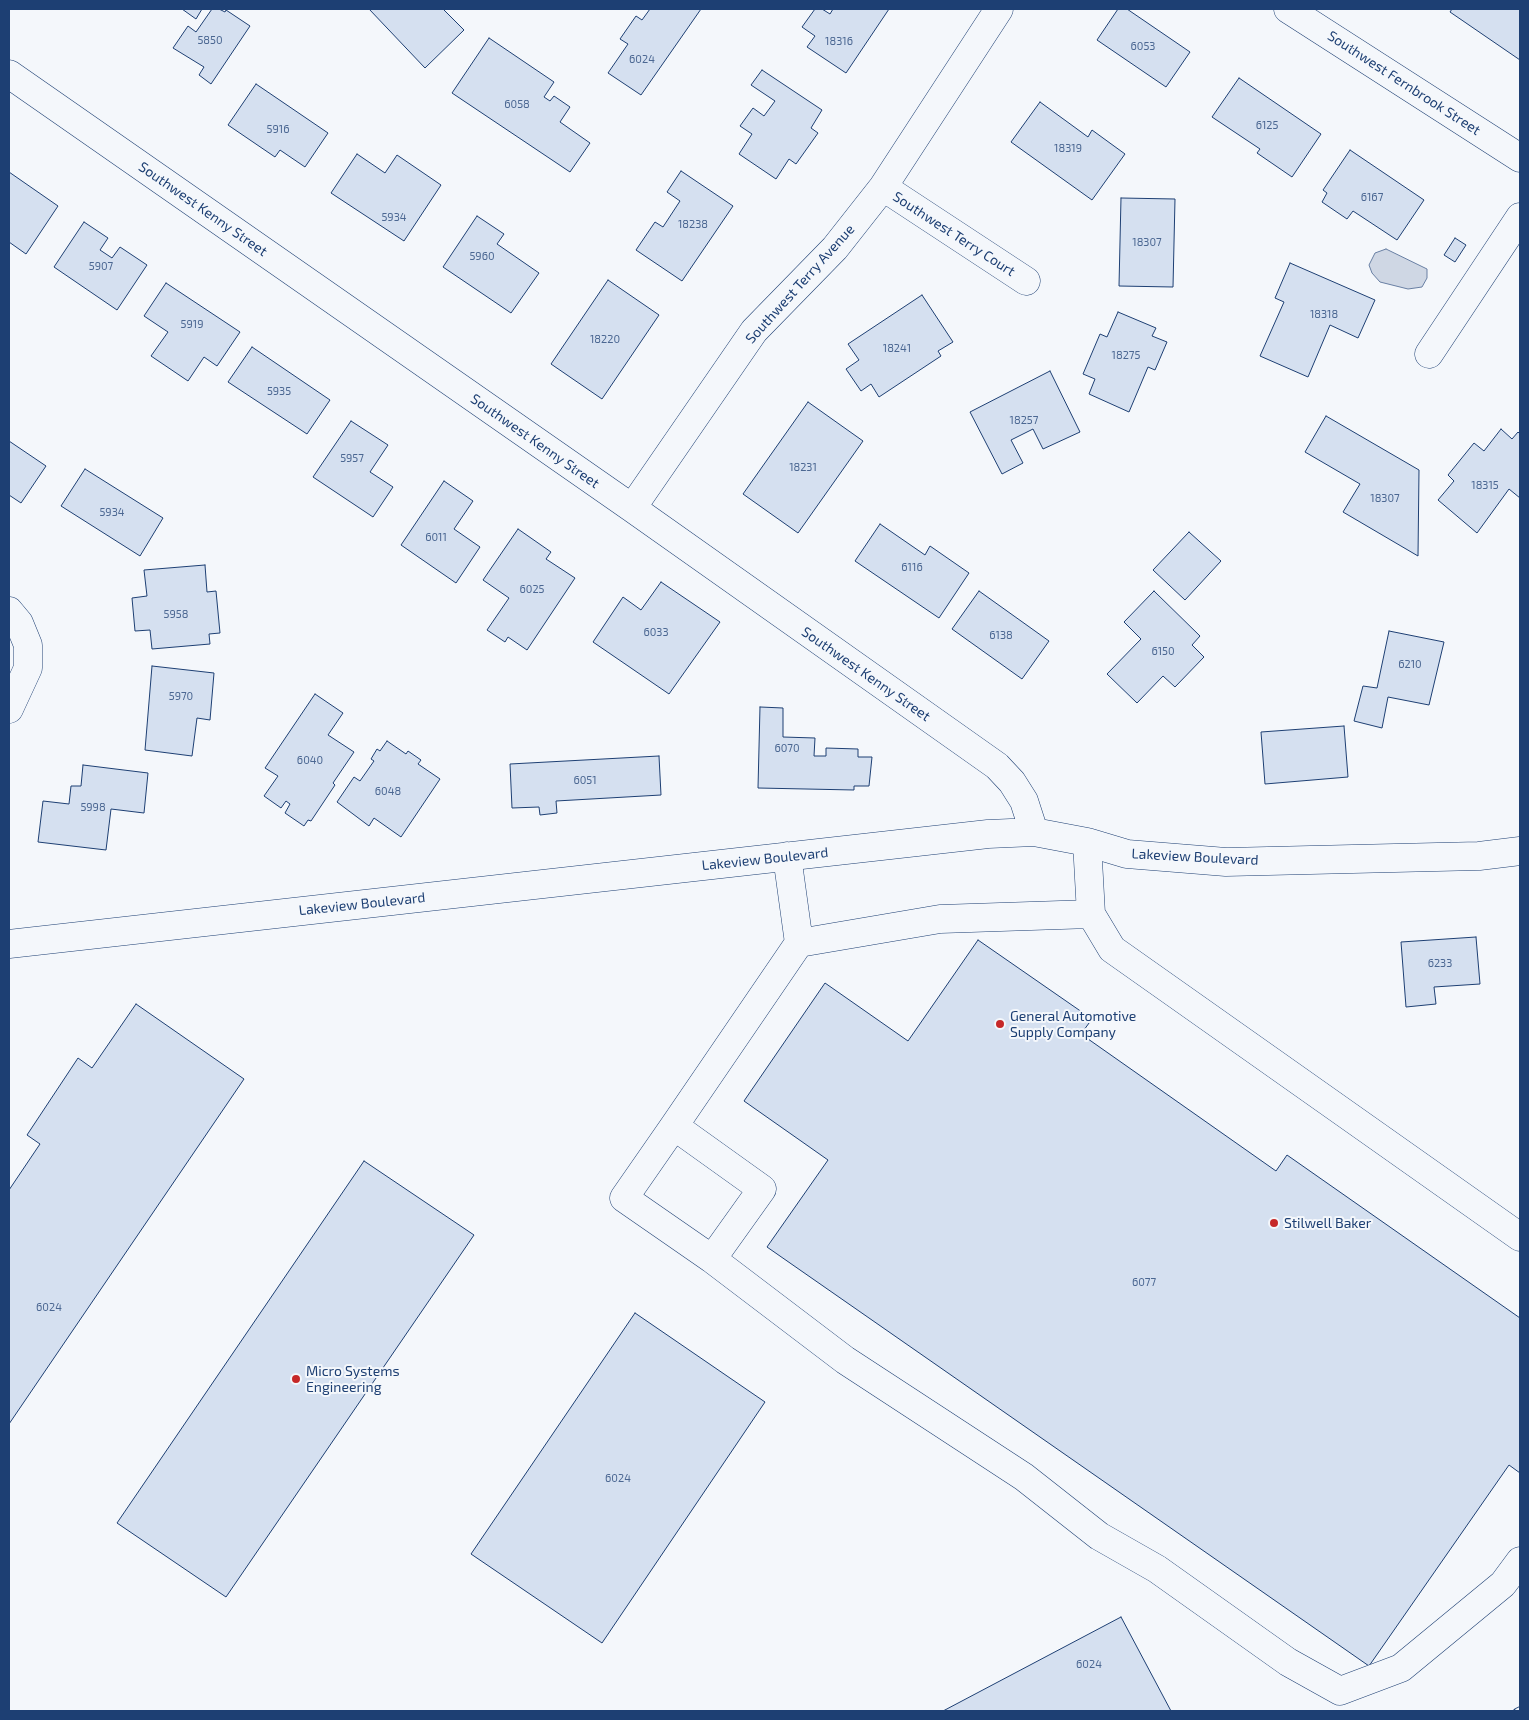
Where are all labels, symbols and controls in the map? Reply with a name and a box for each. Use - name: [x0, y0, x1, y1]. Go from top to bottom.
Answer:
- street label: Southwest Fernbrook Street: [1324, 27, 1484, 139]
- house number: 5850: [197, 33, 223, 47]
- house number: 18316: [825, 34, 853, 48]
- house number: 6053: [1131, 39, 1155, 53]
- house number: 6024: [629, 52, 655, 66]
- house number: 6058: [504, 97, 530, 111]
- house number: 6125: [1256, 118, 1278, 132]
- house number: 5916: [267, 122, 289, 136]
- house number: 18319: [1054, 141, 1082, 155]
- street label: Southwest Kenny Street: [135, 158, 271, 260]
- street label: Southwest Terry Court: [890, 188, 1018, 280]
- house number: 6167: [1361, 190, 1383, 204]
- house number: 5934: [381, 210, 407, 224]
- house number: 18238: [678, 217, 708, 231]
- street label: Southwest Terry Avenue: [742, 221, 858, 347]
- house number: 18307: [1132, 235, 1162, 249]
- house number: 5960: [469, 249, 495, 263]
- house number: 5907: [89, 259, 113, 273]
- house number: 18318: [1310, 307, 1338, 321]
- house number: 5919: [181, 317, 203, 331]
- house number: 18220: [590, 332, 620, 346]
- house number: 18241: [883, 341, 911, 355]
- house number: 18275: [1112, 348, 1140, 362]
- house number: 5935: [267, 384, 291, 398]
- street label: Southwest Kenny Street: [467, 390, 603, 492]
- house number: 18257: [1010, 413, 1038, 427]
- house number: 5957: [340, 451, 364, 465]
- house number: 18231: [789, 460, 817, 474]
- house number: 18315: [1471, 478, 1499, 492]
- house number: 18307: [1370, 491, 1400, 505]
- house number: 5934: [99, 505, 125, 519]
- house number: 6011: [425, 530, 447, 544]
- house number: 6116: [901, 560, 923, 574]
- house number: 6025: [519, 582, 545, 596]
- house number: 5958: [164, 607, 188, 621]
- street label: Southwest Kenny Street: [798, 623, 934, 725]
- house number: 6033: [643, 625, 669, 639]
- house number: 6138: [989, 628, 1013, 642]
- house number: 6150: [1151, 644, 1175, 658]
- house number: 6210: [1398, 657, 1422, 671]
- house number: 5970: [169, 689, 193, 703]
- house number: 6070: [774, 741, 800, 755]
- house number: 6040: [297, 753, 323, 767]
- house number: 6051: [573, 773, 597, 787]
- house number: 6048: [375, 784, 401, 798]
- house number: 5998: [80, 800, 106, 814]
- street label: Lakeview Boulevard: [701, 844, 829, 874]
- street label: Lakeview Boulevard: [1131, 845, 1259, 869]
- street label: Lakeview Boulevard: [298, 889, 426, 919]
- house number: 6233: [1428, 956, 1452, 970]
- place label: General Automotive Supply Company: [1010, 1008, 1136, 1040]
- marker: General Automotive Supply Company: [994, 1018, 1006, 1030]
- place label: Stilwell Baker: [1284, 1215, 1371, 1231]
- marker: Stilwell Baker: [1268, 1217, 1280, 1229]
- house number: 6077: [1132, 1275, 1156, 1289]
- house number: 6024: [36, 1300, 62, 1314]
- place label: Micro Systems Engineering: [306, 1363, 400, 1395]
- marker: Micro Systems Engineering: [290, 1373, 302, 1385]
- house number: 6024: [605, 1471, 631, 1485]
- house number: 6024: [1076, 1657, 1102, 1671]

